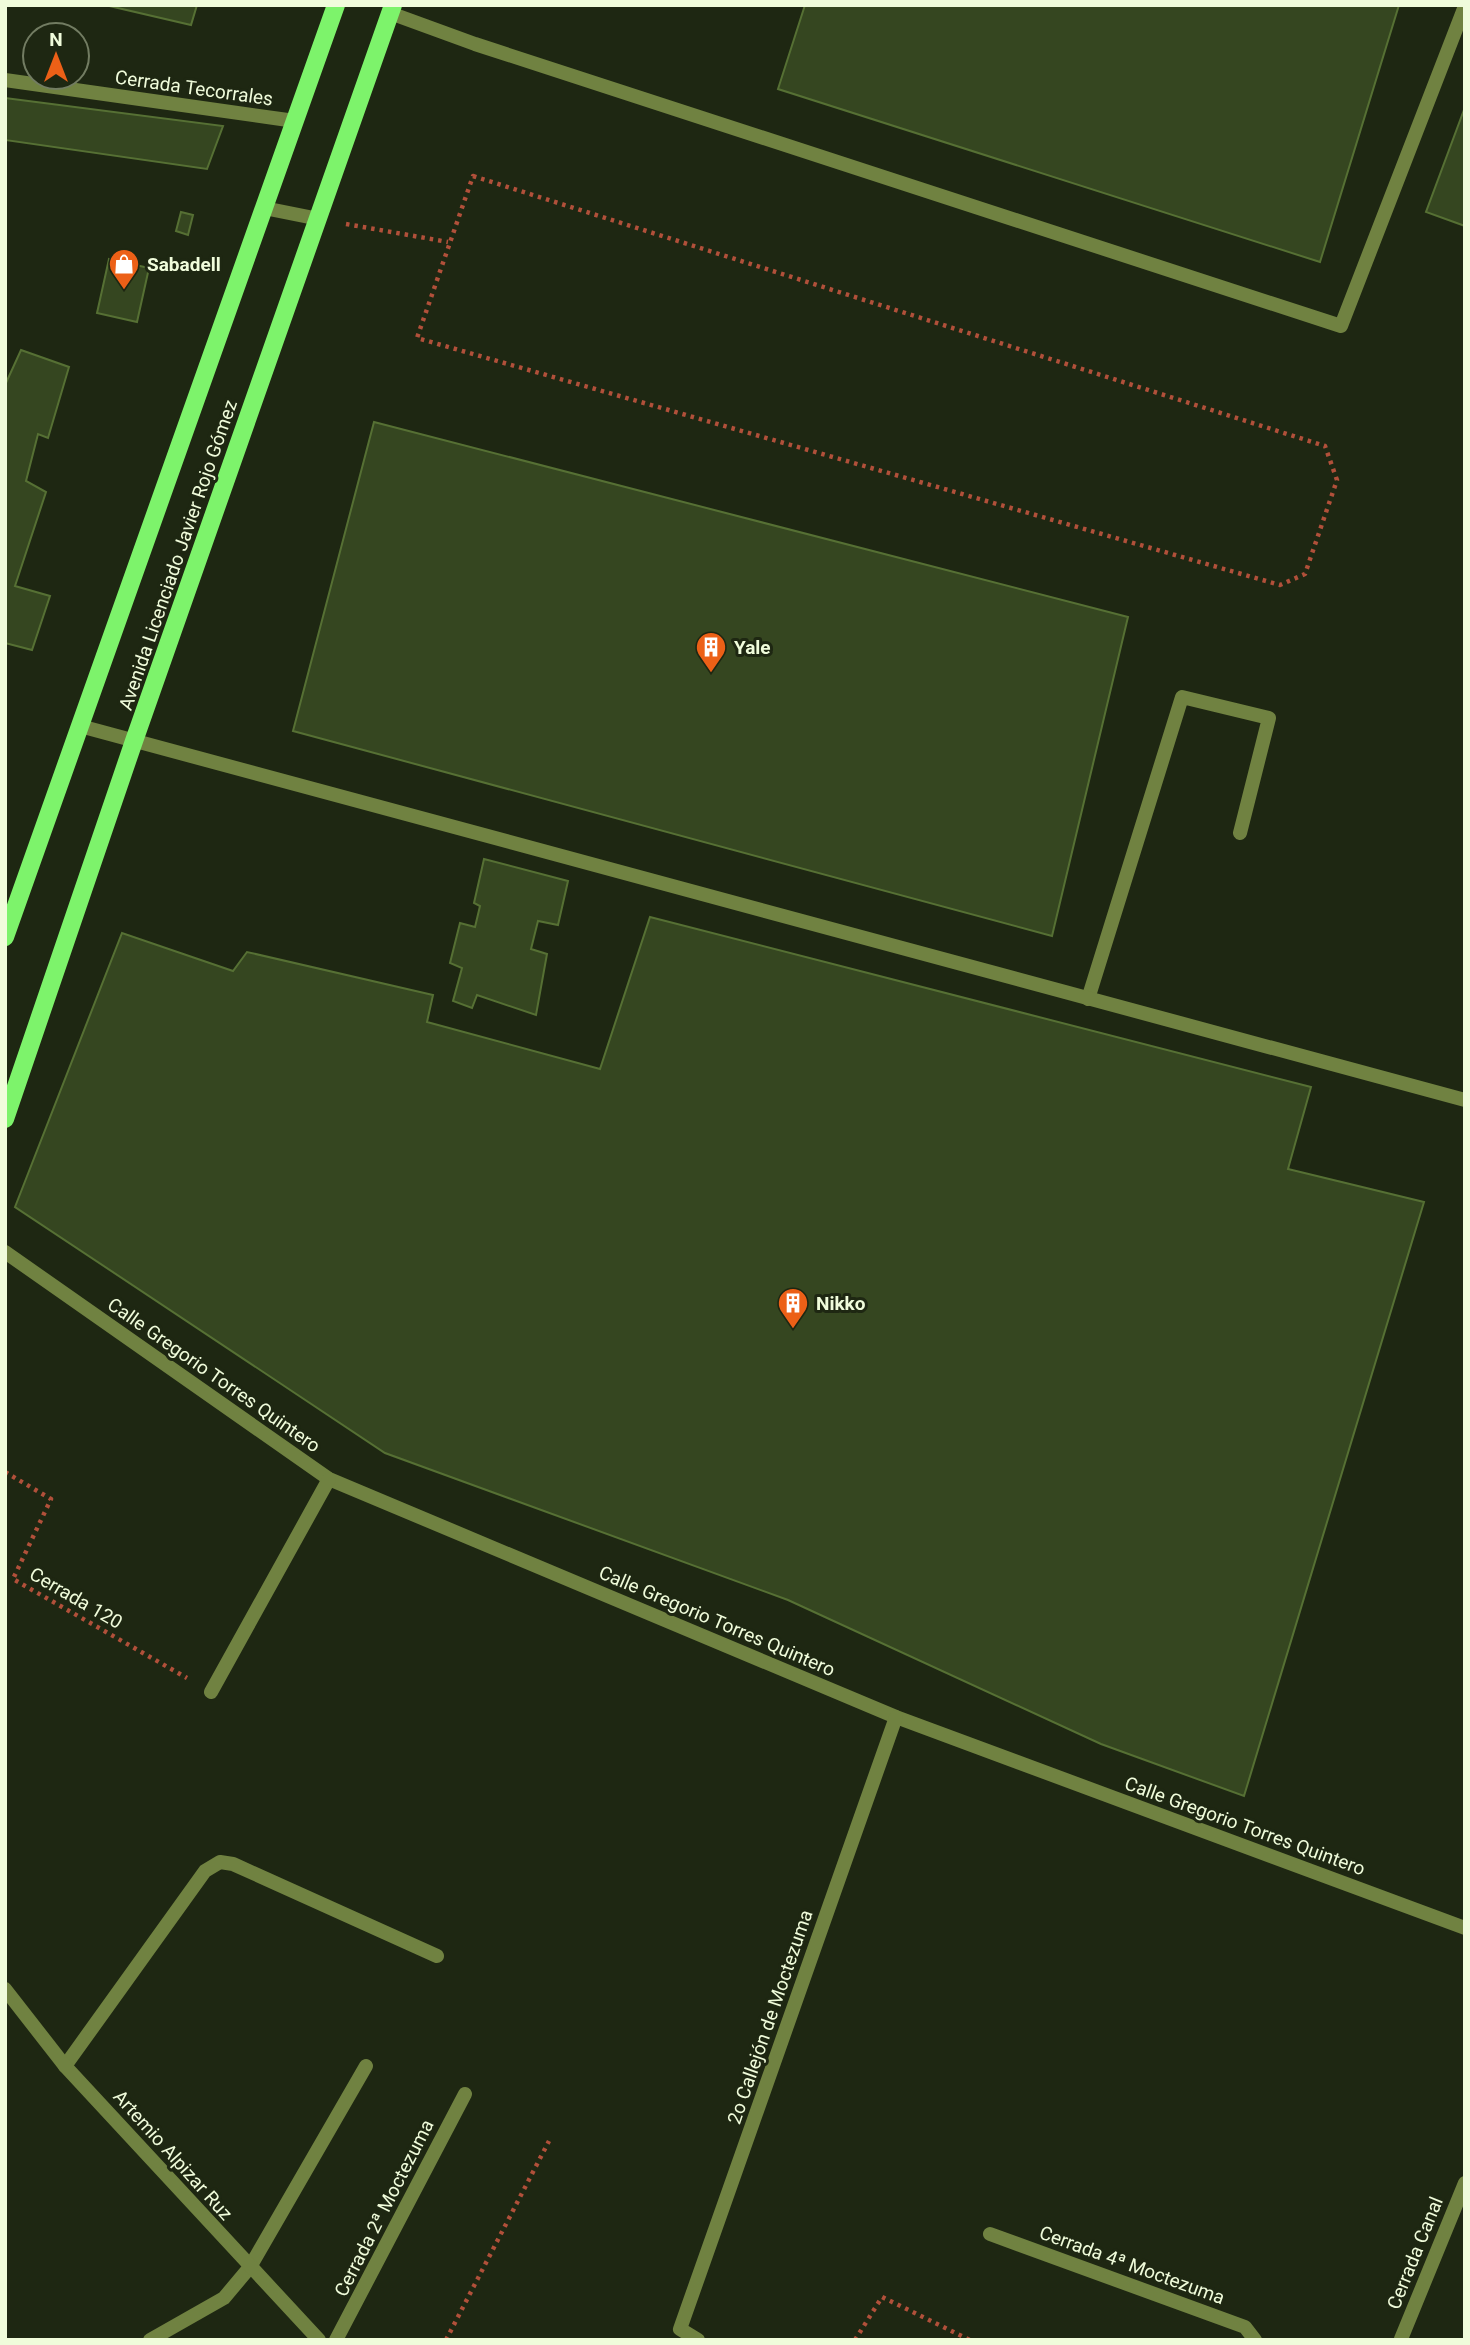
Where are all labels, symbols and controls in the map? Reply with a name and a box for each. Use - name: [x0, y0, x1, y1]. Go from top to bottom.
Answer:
- north arrow: [21, 21, 91, 91]
- text: N: [49, 28, 63, 51]
- street label: Cerrada Tecorrales: [114, 66, 274, 110]
- shop icon: Sabadell: [107, 247, 141, 291]
- place label: Sabadell: [147, 253, 221, 276]
- street label: Avenida Licenciado Javier Rojo Gómez: [114, 397, 242, 713]
- building icon: Yale: [694, 630, 728, 674]
- place label: Yale: [734, 636, 771, 659]
- building icon: Nikko: [776, 1286, 810, 1330]
- place label: Nikko: [816, 1292, 866, 1315]
- street label: Calle Gregorio Torres Quintero: [103, 1293, 325, 1457]
- street label: Calle Gregorio Torres Quintero: [595, 1561, 839, 1681]
- street label: Cerrada 120: [26, 1562, 126, 1634]
- street label: Calle Gregorio Torres Quintero: [1122, 1772, 1368, 1880]
- street label: 2o Callejón de Moctezuma: [723, 1907, 817, 2127]
- street label: Artemio Alpizar Ruz: [108, 2085, 238, 2225]
- street label: Cerrada 2ª Moctezuma: [329, 2116, 439, 2300]
- street label: Cerrada Canal: [1382, 2193, 1448, 2313]
- street label: Cerrada 4ª Moctezuma: [1036, 2221, 1228, 2309]

